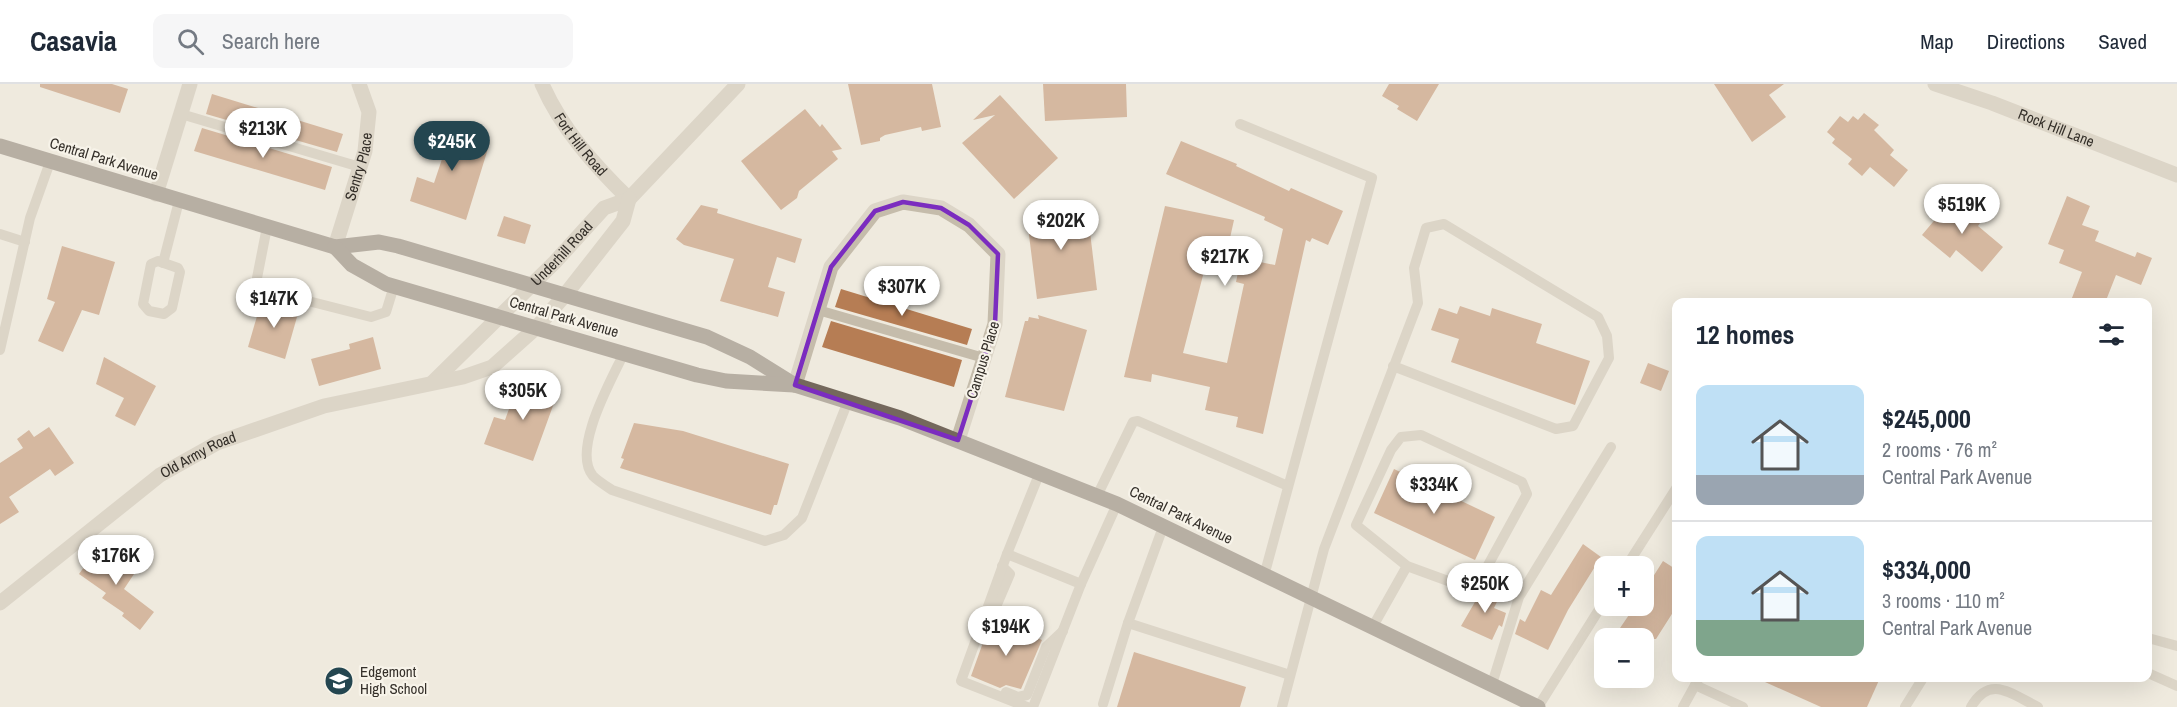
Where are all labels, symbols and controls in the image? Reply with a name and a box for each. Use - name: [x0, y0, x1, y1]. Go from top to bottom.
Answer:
- search box: [153, 14, 573, 68]
- text: Casavia: [30, 22, 117, 60]
- icon: search: [174, 25, 207, 58]
- text: Search here: [222, 26, 320, 56]
- text: Map: [1920, 27, 1954, 56]
- text: Directions: [1987, 27, 2065, 56]
- text: Saved: [2098, 27, 2147, 56]
- street label: Rock Hill Lane: [2015, 103, 2098, 152]
- pin: $213K: [221, 108, 305, 159]
- street label: Fort Hill Road: [549, 109, 612, 181]
- text: $213K: [239, 114, 287, 141]
- pin: $245K: [410, 121, 494, 172]
- text: $245K: [428, 127, 476, 154]
- street label: Sentry Place: [339, 131, 377, 203]
- street label: Central Park Avenue: [47, 132, 161, 185]
- pin: $519K: [1920, 184, 2004, 235]
- text: $519K: [1938, 190, 1986, 217]
- pin: $202K: [1019, 200, 1103, 251]
- text: $202K: [1037, 206, 1085, 233]
- street label: Underhill Road: [526, 216, 597, 290]
- pin: $217K: [1183, 236, 1267, 287]
- text: $217K: [1201, 242, 1249, 269]
- pin: $307K: [860, 266, 944, 317]
- text: $307K: [878, 272, 926, 299]
- pin: $147K: [232, 278, 316, 329]
- text: $147K: [250, 284, 298, 311]
- street label: Central Park Avenue: [507, 291, 621, 342]
- text: 12 homes: [1696, 317, 1794, 352]
- street label: Campus Place: [961, 318, 1004, 401]
- icon: filters: [2095, 318, 2128, 351]
- pin: $305K: [481, 370, 565, 421]
- text: $305K: [499, 376, 547, 403]
- text: $245,000: [1882, 401, 1971, 436]
- icon: home: [1744, 409, 1816, 481]
- street label: Old Army Road: [156, 426, 239, 483]
- text: 2 rooms · 76 m²: [1882, 436, 1997, 463]
- text: Central Park Avenue: [1882, 463, 2032, 490]
- pin: $334K: [1392, 464, 1476, 515]
- text: $334K: [1410, 470, 1458, 497]
- street label: Central Park Avenue: [1126, 480, 1237, 549]
- pin: $176K: [74, 535, 158, 586]
- text: $176K: [92, 541, 140, 568]
- text: $334,000: [1882, 552, 1971, 587]
- map controls: [1594, 556, 1654, 688]
- button: +: [1594, 556, 1654, 616]
- icon: home: [1744, 560, 1816, 632]
- pin: $250K: [1443, 563, 1527, 614]
- text: $250K: [1461, 569, 1509, 596]
- text: 3 rooms · 110 m²: [1882, 587, 2005, 614]
- pin: $194K: [964, 606, 1048, 657]
- text: $194K: [982, 612, 1030, 639]
- text: Central Park Avenue: [1882, 614, 2032, 641]
- button: −: [1594, 628, 1654, 688]
- place label: Edgemont High School: [360, 661, 427, 699]
- school or university icon: Edgemont High School: [323, 665, 355, 697]

